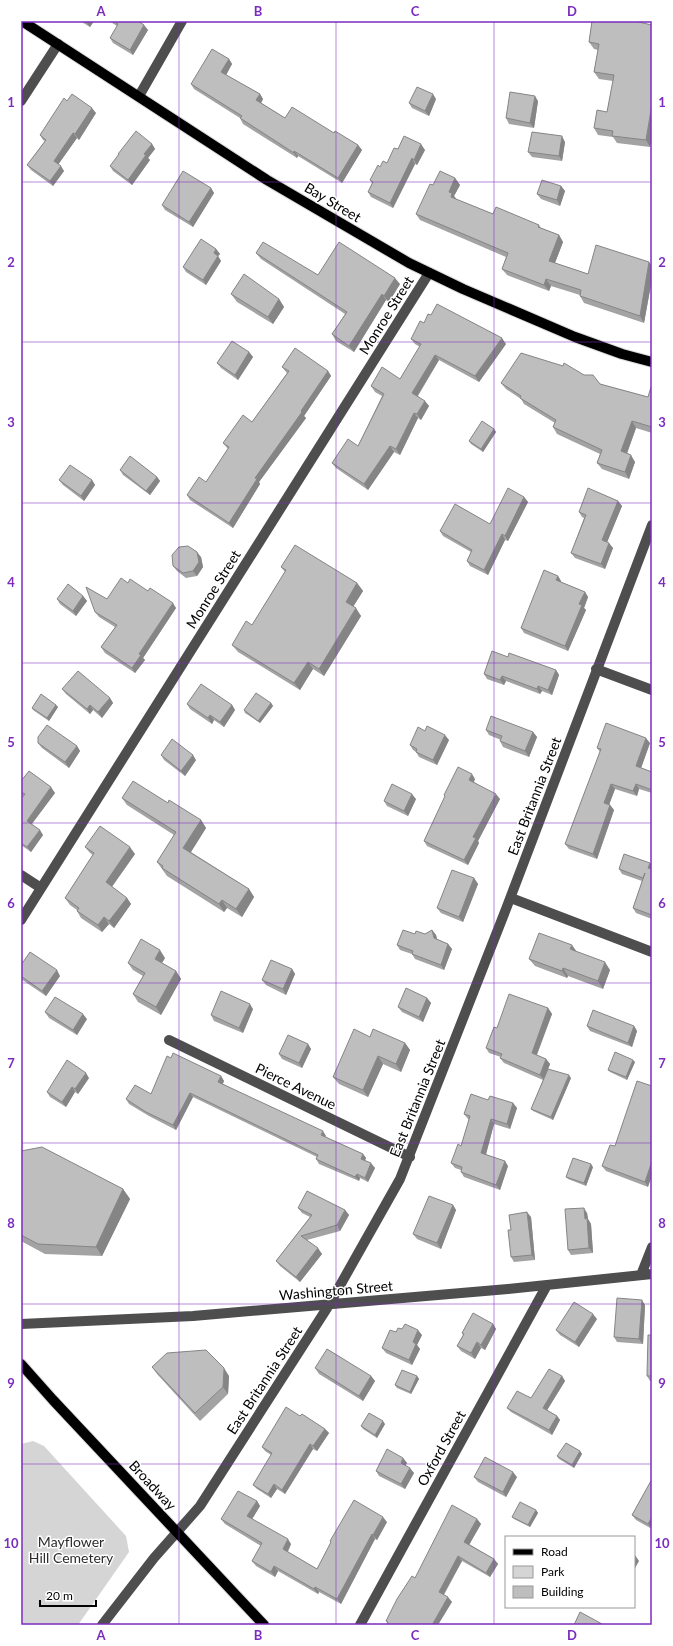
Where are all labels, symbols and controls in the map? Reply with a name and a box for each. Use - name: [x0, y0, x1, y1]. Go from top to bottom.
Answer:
- text: A: [95, 3, 106, 19]
- text: B: [254, 3, 263, 19]
- text: C: [411, 3, 420, 19]
- text: D: [567, 3, 577, 19]
- text: 1: [7, 94, 15, 110]
- text: 1: [658, 94, 666, 110]
- street label: Bay Street: [302, 178, 364, 226]
- text: 2: [7, 254, 15, 270]
- text: 2: [658, 254, 666, 270]
- street label: Monroe Street: [355, 273, 417, 357]
- text: 3: [7, 414, 15, 430]
- text: 3: [658, 414, 666, 430]
- street label: Monroe Street: [182, 547, 244, 631]
- text: 4: [7, 574, 15, 590]
- text: 4: [658, 574, 666, 590]
- text: 5: [7, 734, 15, 750]
- street label: East Britannia Street: [504, 734, 564, 858]
- text: 5: [658, 734, 666, 750]
- text: 6: [7, 895, 15, 911]
- text: 6: [658, 895, 666, 911]
- street label: East Britannia Street: [386, 1037, 448, 1159]
- text: 7: [7, 1055, 15, 1071]
- text: 7: [658, 1055, 666, 1071]
- street label: Pierce Avenue: [253, 1059, 339, 1113]
- text: 8: [7, 1215, 15, 1231]
- text: 8: [658, 1215, 666, 1231]
- street label: Washington Street: [278, 1277, 394, 1303]
- street label: East Britannia Street: [223, 1323, 305, 1437]
- text: 9: [7, 1375, 15, 1391]
- text: 9: [658, 1375, 666, 1391]
- street label: Oxford Street: [413, 1407, 469, 1489]
- street label: Broadway: [126, 1457, 181, 1514]
- park label: Mayflower Hill Cemetery: [29, 1533, 114, 1566]
- text: 10: [3, 1535, 19, 1551]
- text: 10: [654, 1535, 670, 1551]
- legend: [505, 1536, 635, 1608]
- text: Road: [541, 1544, 568, 1559]
- text: Park: [541, 1564, 565, 1579]
- scale bar: [40, 1582, 96, 1608]
- text: Building: [541, 1584, 584, 1599]
- text: 20 m: [46, 1588, 73, 1603]
- text: A: [95, 1627, 106, 1643]
- text: B: [254, 1627, 263, 1643]
- text: C: [411, 1627, 420, 1643]
- text: D: [567, 1627, 577, 1643]

